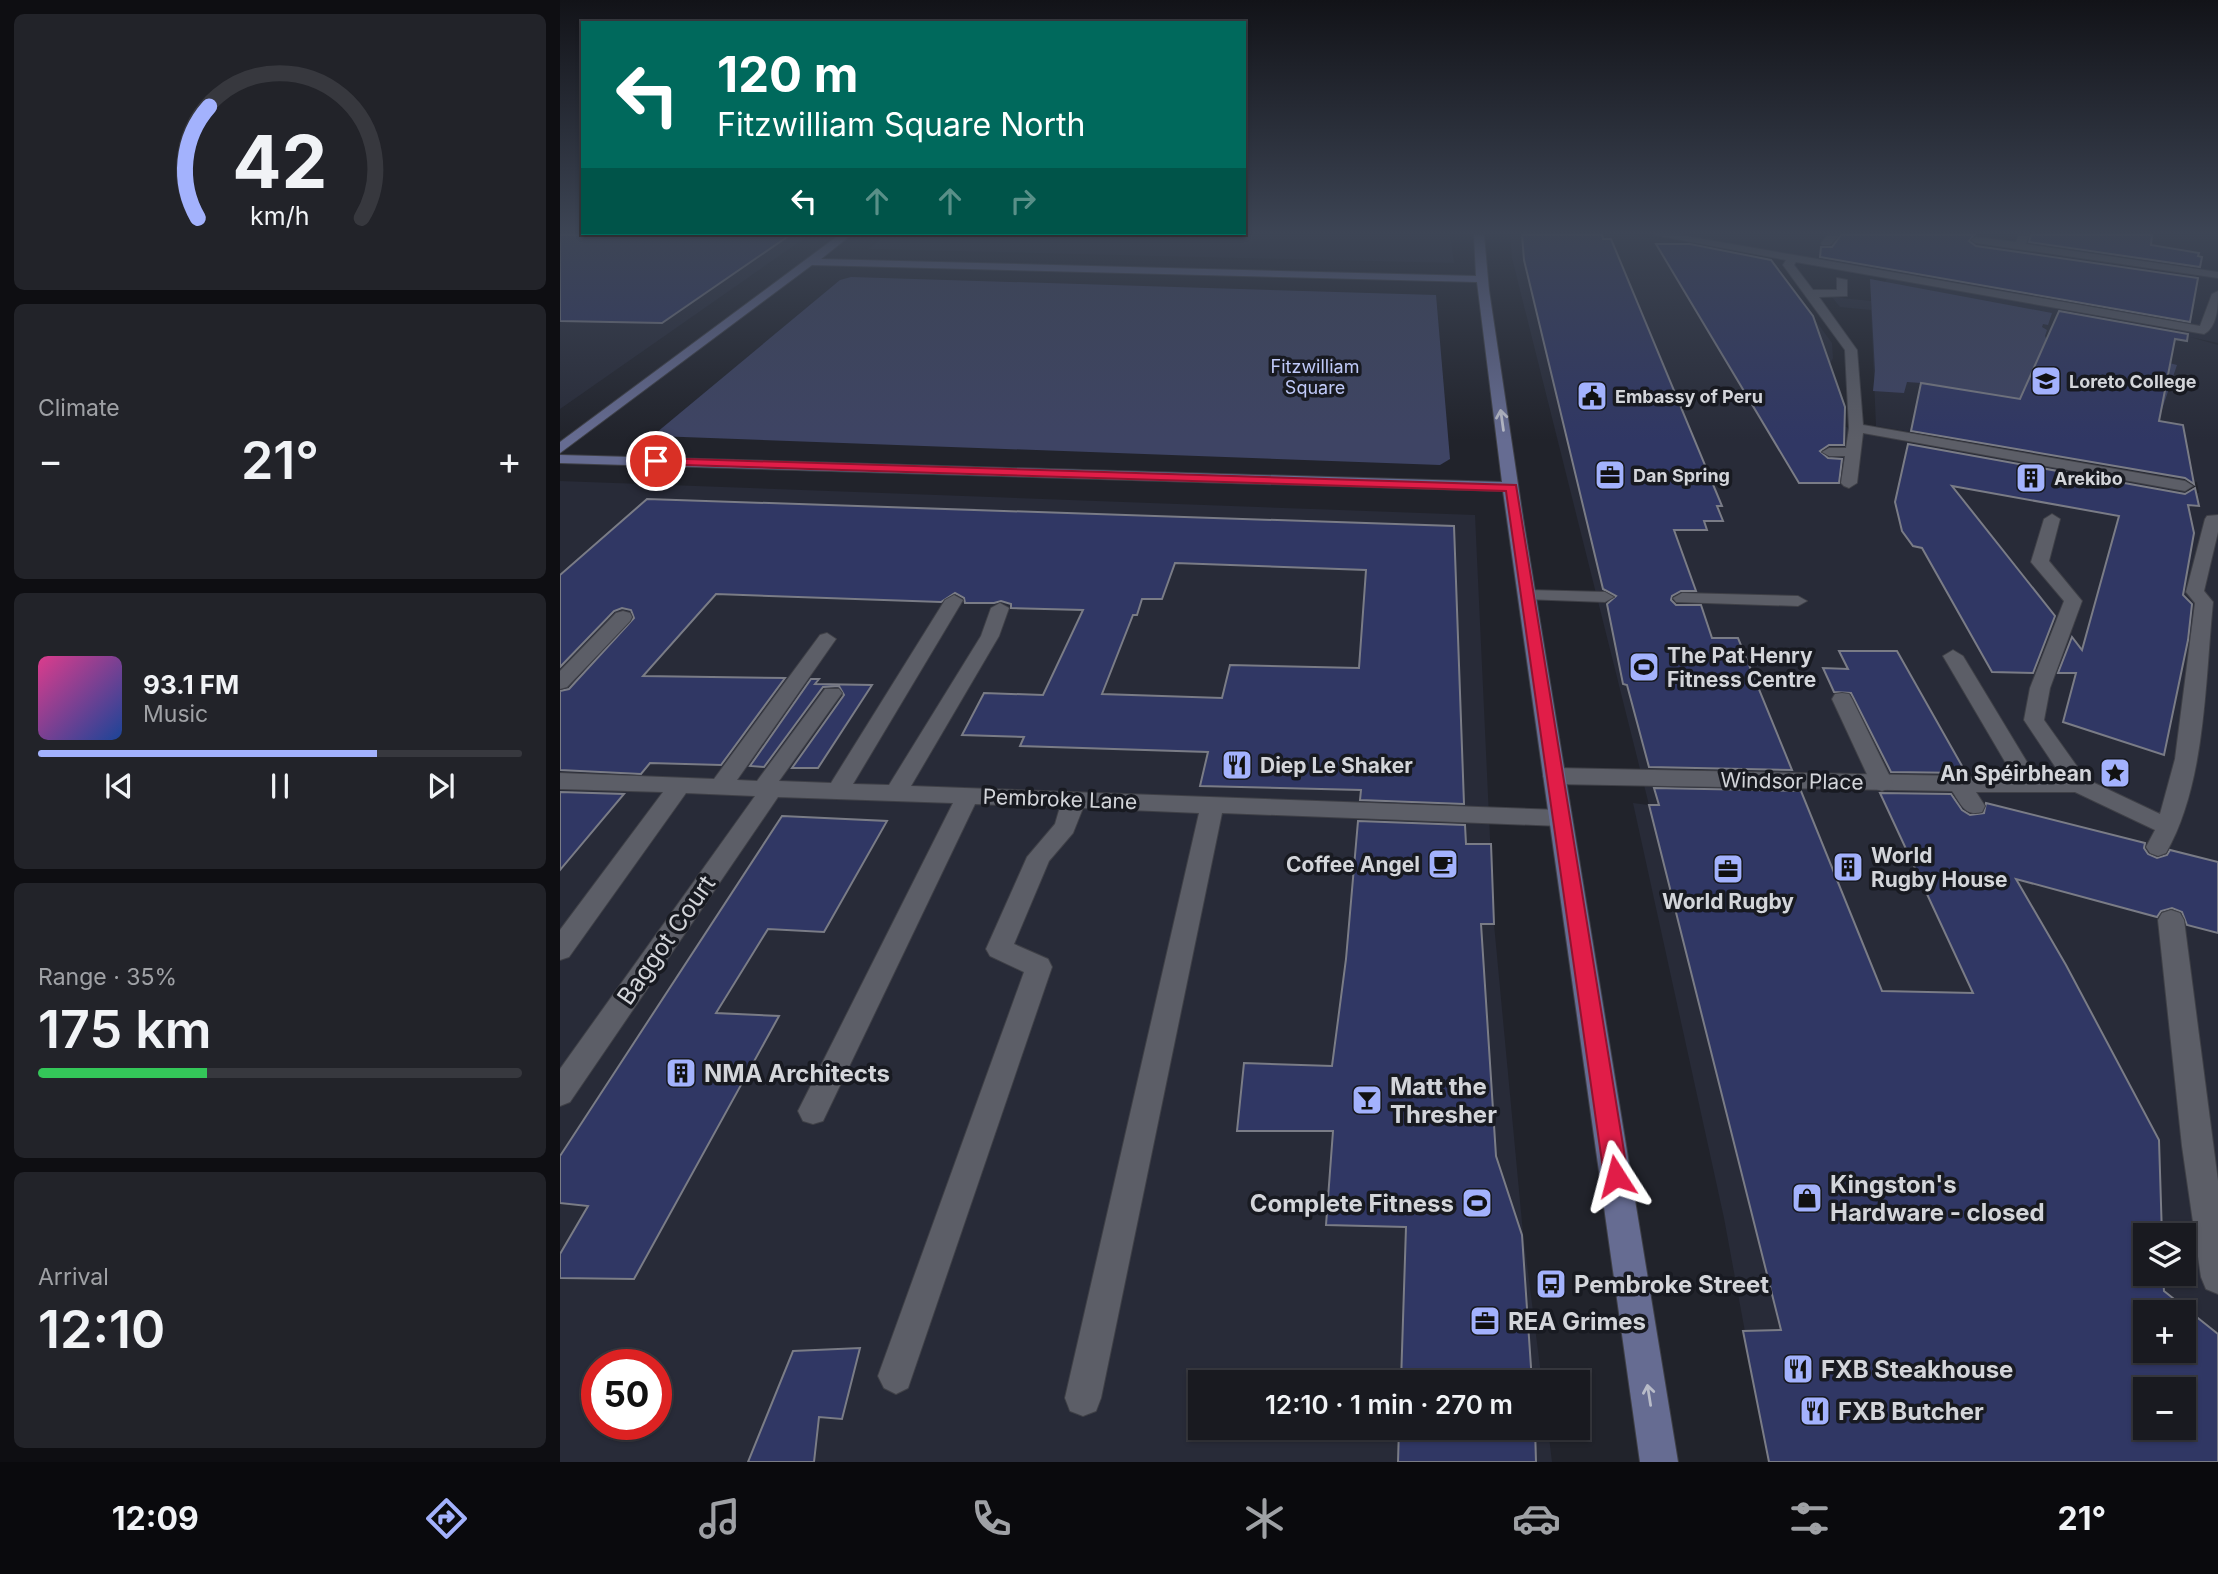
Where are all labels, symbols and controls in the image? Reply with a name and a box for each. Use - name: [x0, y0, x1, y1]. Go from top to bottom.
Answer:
- text: 120 m: [717, 45, 858, 104]
- icon: left: [602, 49, 693, 140]
- text: Fitzwilliam Square North: [717, 105, 1085, 144]
- text: 42: [232, 117, 328, 206]
- icon: left: [785, 182, 823, 220]
- icon: ahead: [858, 182, 896, 220]
- icon: ahead: [931, 182, 969, 220]
- icon: right: [1004, 182, 1042, 220]
- text: km/h: [250, 201, 310, 231]
- park label: Fitzwilliam Square: [1271, 356, 1359, 398]
- school or university icon: Loreto College: [2029, 364, 2063, 398]
- place label: Loreto College: [2069, 371, 2197, 392]
- public building icon: Embassy of Peru: [1575, 379, 1609, 413]
- place label: Embassy of Peru: [1615, 386, 1763, 407]
- text: Climate: [38, 394, 120, 422]
- one-way arrow: [1495, 409, 1508, 431]
- text: 21°: [241, 429, 319, 492]
- pin: [626, 431, 686, 491]
- text: −: [38, 437, 63, 483]
- text: +: [497, 437, 522, 483]
- icon: arrive: [637, 442, 675, 480]
- office icon: Dan Spring: [1593, 458, 1627, 492]
- building icon: Arekibo: [2014, 461, 2048, 495]
- place label: Dan Spring: [1633, 465, 1730, 486]
- place label: Arekibo: [2054, 468, 2123, 489]
- place label: The Pat Henry Fitness Centre: [1667, 643, 1816, 692]
- sports icon: The Pat Henry Fitness Centre: [1627, 650, 1661, 684]
- text: 93.1 FM: [143, 669, 239, 700]
- text: Music: [143, 700, 208, 728]
- restaurant icon: Diep Le Shaker: [1220, 748, 1254, 782]
- place label: Diep Le Shaker: [1260, 753, 1413, 778]
- place icon: An Spéirbhean: [2098, 756, 2132, 790]
- place label: An Spéirbhean: [1940, 761, 2092, 786]
- icon: previous: [100, 767, 138, 805]
- icon: pause: [261, 767, 299, 805]
- icon: next: [422, 767, 460, 805]
- street label: Windsor Place: [1720, 767, 1864, 795]
- street label: Pembroke Lane: [982, 784, 1138, 814]
- place label: World Rugby House: [1871, 843, 2008, 892]
- cafe icon: Coffee Angel: [1426, 847, 1460, 881]
- building icon: World Rugby House: [1831, 850, 1865, 884]
- place label: Coffee Angel: [1286, 852, 1420, 877]
- office icon: World Rugby: [1711, 852, 1745, 886]
- street label: Baggot Court: [611, 870, 721, 1010]
- place label: World Rugby: [1662, 889, 1794, 914]
- text: Range · 35%: [38, 963, 177, 991]
- text: 175 km: [38, 998, 212, 1061]
- building icon: NMA Architects: [664, 1056, 698, 1090]
- place label: NMA Architects: [704, 1059, 890, 1088]
- place label: Matt the Thresher: [1390, 1072, 1497, 1129]
- bar icon: Matt the Thresher: [1350, 1083, 1384, 1117]
- position arrow: [1579, 1139, 1653, 1213]
- place label: Kingston's Hardware - closed: [1830, 1170, 2045, 1227]
- shop icon: Kingston's Hardware - closed: [1790, 1181, 1824, 1215]
- sports icon: Complete Fitness: [1460, 1186, 1494, 1220]
- place label: Complete Fitness: [1250, 1189, 1454, 1218]
- map controls: [2133, 1223, 2196, 1440]
- button: layers: [2133, 1223, 2196, 1286]
- text: Arrival: [38, 1263, 109, 1291]
- bus stop icon: Pembroke Street: [1534, 1267, 1568, 1301]
- place label: Pembroke Street: [1574, 1270, 1769, 1299]
- text: 12:10: [38, 1298, 165, 1361]
- button: +: [2133, 1300, 2196, 1363]
- office icon: REA Grimes: [1468, 1304, 1502, 1338]
- place label: REA Grimes: [1508, 1307, 1646, 1336]
- speed limit sign: 50: [581, 1349, 672, 1440]
- restaurant icon: FXB Steakhouse: [1781, 1352, 1815, 1386]
- place label: FXB Steakhouse: [1821, 1355, 2013, 1384]
- button: −: [2133, 1377, 2196, 1440]
- one-way arrow: [1642, 1384, 1655, 1406]
- text: 12:10 · 1 min · 270 m: [1265, 1389, 1513, 1420]
- restaurant icon: FXB Butcher: [1798, 1394, 1832, 1428]
- place label: FXB Butcher: [1838, 1397, 1984, 1426]
- icon: directions: [422, 1494, 471, 1543]
- icon: music: [695, 1494, 744, 1543]
- icon: phone: [967, 1494, 1016, 1543]
- icon: climate: [1240, 1494, 1289, 1543]
- icon: car: [1512, 1494, 1561, 1543]
- icon: filters: [1785, 1494, 1834, 1543]
- text: 12:09: [112, 1499, 199, 1538]
- text: 21°: [2057, 1499, 2106, 1538]

